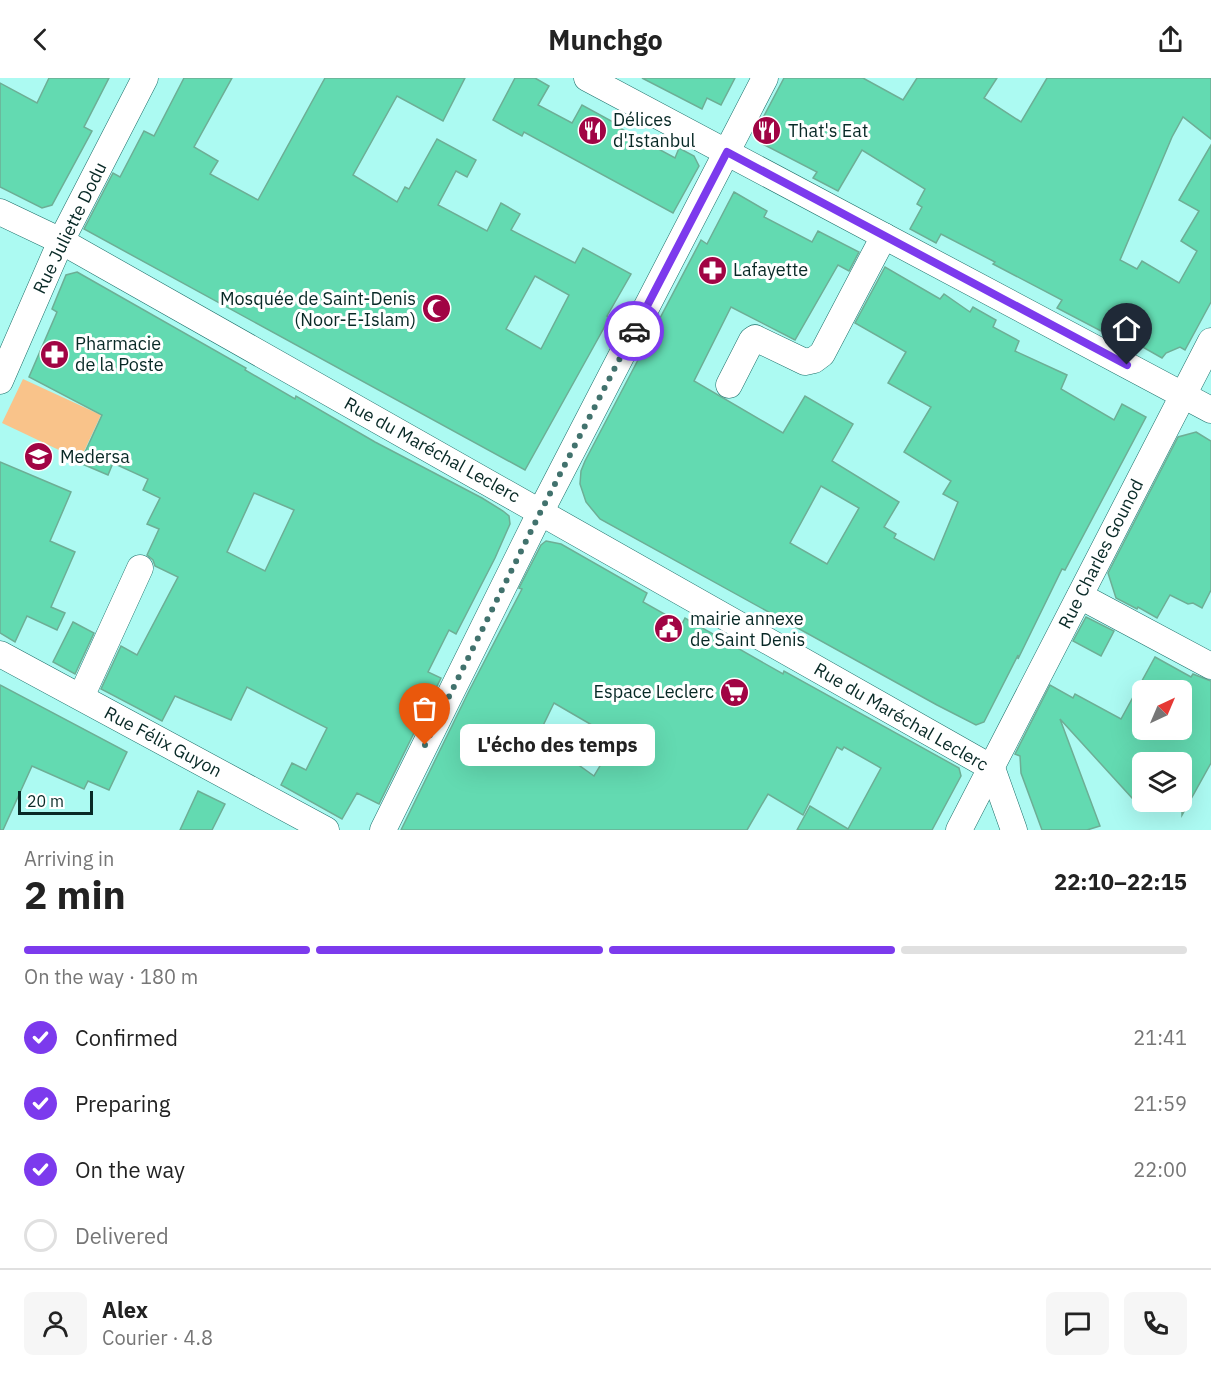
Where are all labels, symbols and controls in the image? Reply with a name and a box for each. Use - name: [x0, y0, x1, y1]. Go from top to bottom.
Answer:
- text: Munchgo: [548, 22, 663, 57]
- icon: back: [24, 23, 57, 56]
- icon: share: [1154, 23, 1187, 56]
- place label: Délices d'Istanbul: [613, 108, 695, 152]
- restaurant icon: Délices d'Istanbul: [576, 114, 608, 146]
- restaurant icon: That's Eat: [751, 115, 783, 147]
- place label: That's Eat: [788, 119, 868, 142]
- street label: Rue Juliette Dodu: [28, 158, 111, 298]
- pharmacy icon: Lafayette: [696, 254, 728, 286]
- place label: Lafayette: [733, 258, 808, 281]
- place label: Mosquée de Saint-Denis (Noor-E-Islam): [220, 287, 416, 331]
- mosque icon: Mosquée de Saint-Denis (Noor-E-Islam): [421, 293, 453, 325]
- courier: [604, 301, 664, 361]
- pin: [1101, 303, 1152, 365]
- icon: home: [1110, 312, 1143, 345]
- icon: car: [618, 315, 651, 348]
- place label: Pharmacie de la Poste: [75, 332, 164, 376]
- pharmacy icon: Pharmacie de la Poste: [38, 338, 70, 370]
- street label: Rue du Maréchal Leclerc: [340, 392, 524, 508]
- school or university icon: Medersa: [23, 441, 55, 473]
- place label: Medersa: [60, 445, 130, 468]
- street label: Rue Charles Gounod: [1053, 475, 1148, 632]
- place label: mairie annexe de Saint Denis: [690, 607, 805, 651]
- public building icon: mairie annexe de Saint Denis: [653, 613, 685, 645]
- street label: Rue du Maréchal Leclerc: [810, 657, 993, 776]
- supermarket icon: Espace Leclerc: [719, 676, 751, 708]
- place label: Espace Leclerc: [593, 680, 714, 703]
- north arrow: [1132, 680, 1192, 740]
- map controls: [1132, 680, 1192, 812]
- pin: [399, 683, 450, 745]
- icon: bag: [408, 692, 441, 725]
- street label: Rue Félix Guyon: [100, 701, 226, 782]
- callout: L'écho des temps: [461, 724, 656, 766]
- text: L'écho des temps: [477, 731, 638, 758]
- button: layers: [1132, 752, 1192, 812]
- scale bar: [18, 788, 93, 816]
- text: 20 m: [27, 791, 64, 811]
- text: Arriving in: [24, 845, 114, 872]
- text: 22:10–22:15: [1054, 867, 1187, 896]
- text: 2 min: [24, 869, 126, 920]
- text: On the way · 180 m: [24, 963, 198, 990]
- icon: check: [24, 1021, 57, 1054]
- text: Confirmed: [75, 1023, 178, 1052]
- text: 21:41: [1133, 1024, 1187, 1051]
- icon: check: [24, 1087, 57, 1120]
- text: Preparing: [75, 1089, 170, 1118]
- text: 21:59: [1133, 1090, 1187, 1117]
- icon: check: [24, 1153, 57, 1186]
- text: On the way: [75, 1155, 185, 1184]
- text: 22:00: [1133, 1156, 1187, 1183]
- text: Delivered: [75, 1221, 169, 1250]
- button: person: [24, 1292, 87, 1355]
- button: chat: [1046, 1292, 1109, 1355]
- button: phone: [1124, 1292, 1187, 1355]
- text: Alex: [102, 1295, 148, 1324]
- text: Courier · 4.8: [102, 1324, 213, 1351]

